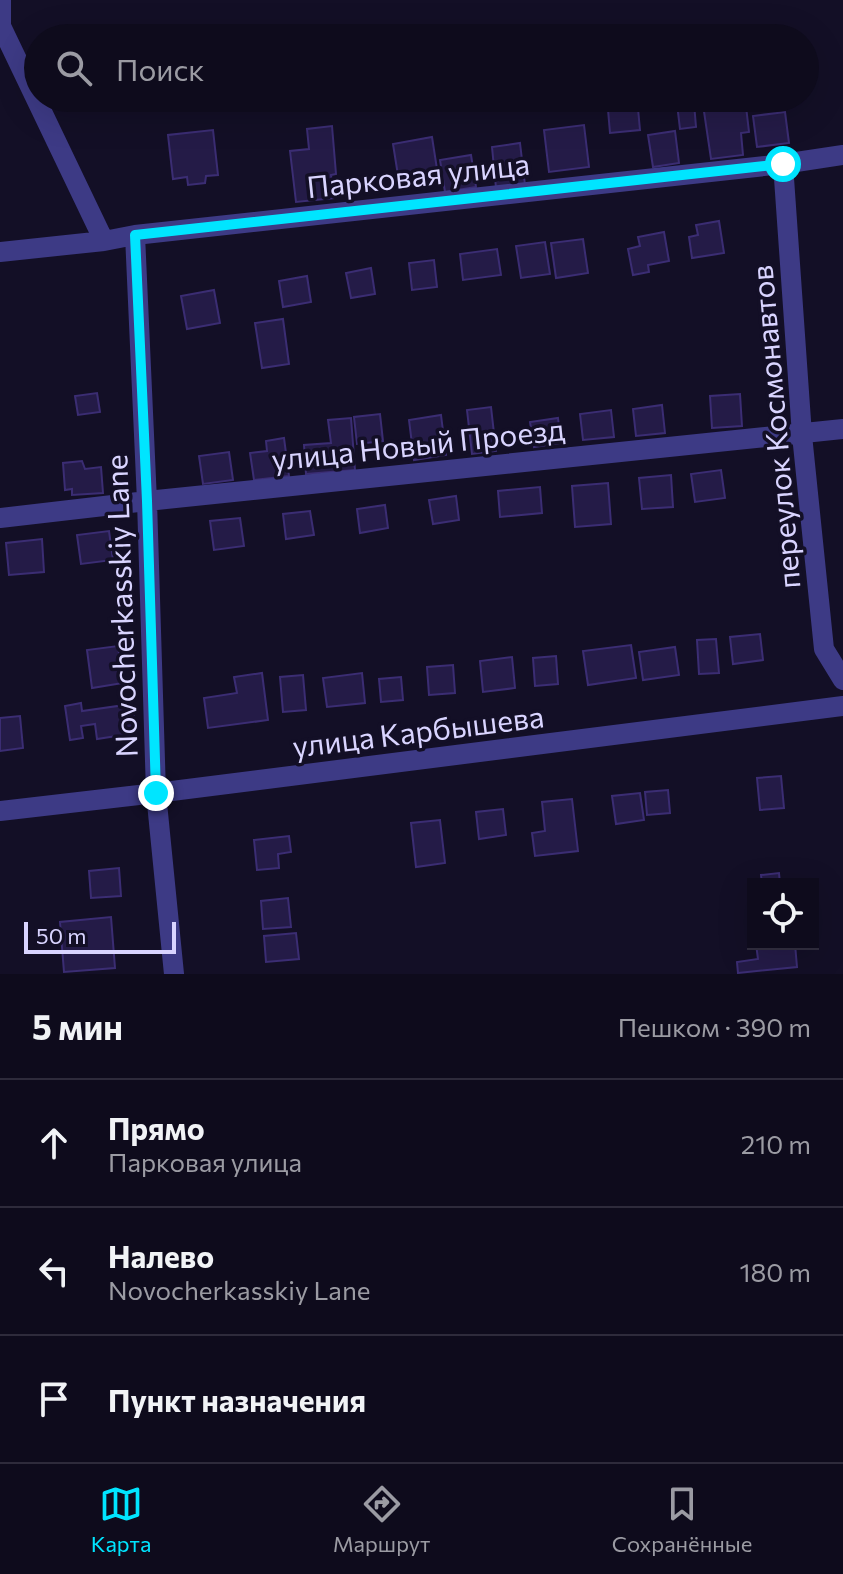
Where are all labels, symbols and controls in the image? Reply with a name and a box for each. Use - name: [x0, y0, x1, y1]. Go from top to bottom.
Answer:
- search box: [24, 24, 819, 112]
- icon: search: [52, 46, 96, 90]
- text: Поиск: [116, 50, 204, 87]
- street label: Парковая улица: [305, 144, 531, 204]
- route start: [765, 146, 801, 182]
- street label: переулок Космонавтов: [741, 264, 807, 590]
- street label: улица Новый Проезд: [270, 409, 566, 477]
- street label: Novocherkasskiy Lane: [96, 454, 144, 758]
- street label: улица Карбышева: [290, 696, 546, 764]
- route end: [138, 775, 174, 811]
- map controls: [747, 878, 819, 950]
- button: locate: [747, 878, 819, 950]
- scale bar: [24, 918, 176, 954]
- text: 50 m: [36, 922, 86, 949]
- text: 5 мин: [32, 1005, 123, 1047]
- text: Пешком · 390 m: [618, 1011, 811, 1042]
- text: Прямо: [108, 1109, 205, 1146]
- icon: ahead: [32, 1121, 76, 1165]
- text: 210 m: [741, 1128, 811, 1159]
- text: Парковая улица: [108, 1146, 302, 1177]
- text: Налево: [108, 1237, 214, 1274]
- icon: left: [32, 1249, 76, 1293]
- text: 180 m: [739, 1256, 811, 1287]
- text: Novocherkasskiy Lane: [108, 1274, 371, 1305]
- icon: arrive: [32, 1377, 76, 1421]
- text: Пункт назначения: [108, 1381, 366, 1418]
- tab: Карта: [91, 1482, 151, 1557]
- tab: Маршрут: [333, 1482, 430, 1557]
- tab: Сохранённые: [612, 1482, 752, 1557]

